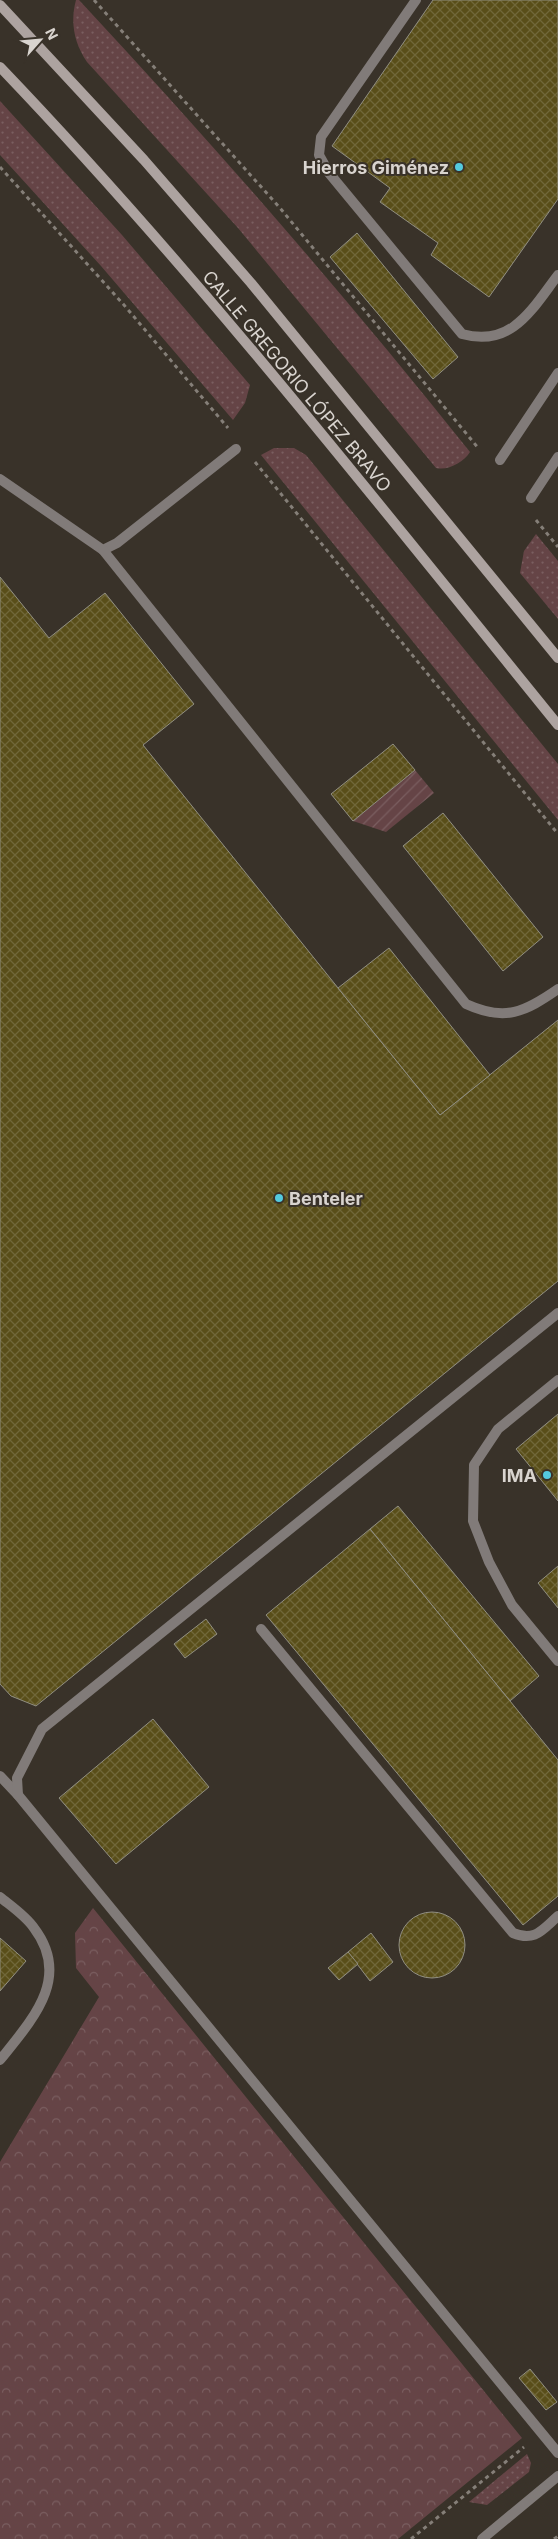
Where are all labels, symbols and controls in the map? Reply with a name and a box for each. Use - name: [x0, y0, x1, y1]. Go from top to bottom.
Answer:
- north arrow: [15, 15, 65, 65]
- text: N: [42, 25, 62, 42]
- place label: Hierros Giménez: [303, 157, 449, 178]
- marker: Hierros Giménez: [453, 161, 465, 173]
- street label: CALLE GREGORIO LÓPEZ BRAVO: [198, 266, 396, 496]
- place label: Benteler: [289, 1188, 363, 1209]
- marker: Benteler: [273, 1192, 285, 1204]
- place label: IMA: [502, 1465, 537, 1486]
- marker: IMA: [541, 1469, 553, 1481]

